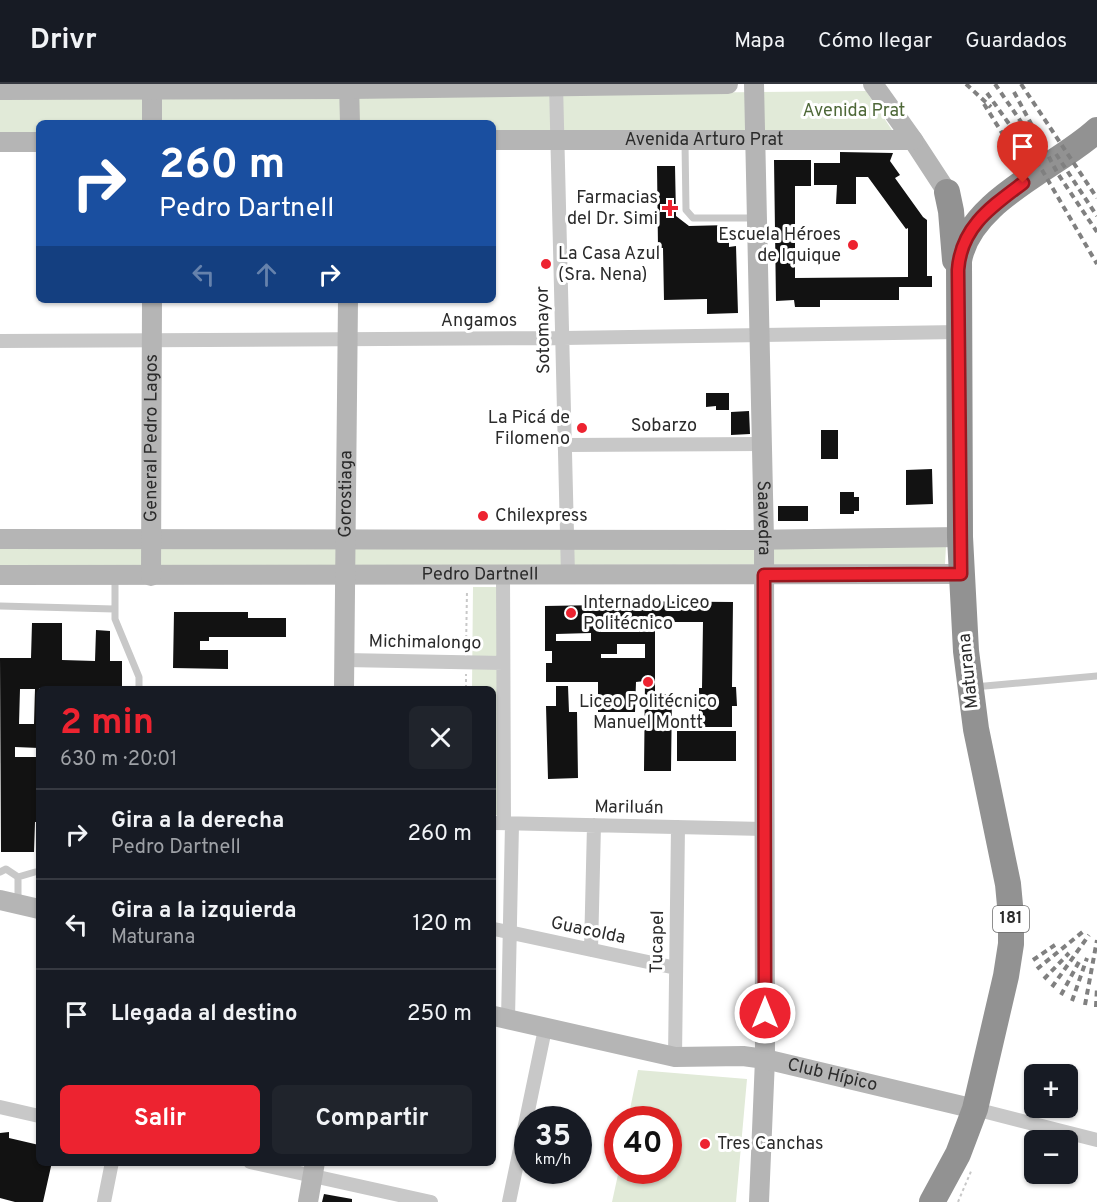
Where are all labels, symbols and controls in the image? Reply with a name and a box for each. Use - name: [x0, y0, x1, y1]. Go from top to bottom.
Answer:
- text: Drivr: [30, 23, 97, 59]
- text: Mapa: [734, 28, 785, 55]
- text: Cómo llegar: [818, 28, 932, 55]
- text: Guardados: [965, 28, 1067, 55]
- park label: Avenida Prat: [803, 100, 905, 123]
- pin: [997, 121, 1048, 183]
- street label: Avenida Arturo Prat: [624, 129, 784, 152]
- icon: arrive: [1006, 130, 1039, 163]
- text: 260 m: [159, 140, 285, 193]
- icon: right: [60, 144, 138, 222]
- place label: Farmacias del Dr. Simi: [567, 187, 658, 231]
- text: Pedro Dartnell: [159, 192, 334, 226]
- marker: Farmacias del Dr. Simi: [663, 201, 677, 215]
- place label: Escuela Héroes de Iquique: [718, 224, 841, 268]
- marker: Escuela Héroes de Iquique: [846, 238, 860, 252]
- place label: La Casa Azul (Sra. Nena): [558, 243, 660, 287]
- marker: La Casa Azul (Sra. Nena): [539, 257, 553, 271]
- icon: left: [187, 258, 220, 291]
- icon: ahead: [250, 258, 283, 291]
- icon: right: [313, 258, 346, 291]
- street label: Sotomayor: [532, 286, 556, 374]
- street label: Angamos: [441, 310, 517, 333]
- street label: General Pedro Lagos: [140, 354, 163, 522]
- place label: La Picá de Filomeno: [488, 407, 570, 451]
- street label: Sobarzo: [631, 415, 697, 438]
- marker: La Picá de Filomeno: [575, 421, 589, 435]
- street label: Gorostiaga: [334, 450, 358, 538]
- street label: Saavedra: [751, 480, 776, 556]
- place label: Chilexpress: [495, 505, 588, 528]
- marker: Chilexpress: [476, 509, 490, 523]
- street label: Pedro Dartnell: [422, 563, 538, 586]
- place label: Internado Liceo Politécnico: [583, 592, 710, 636]
- marker: Internado Liceo Politécnico: [564, 606, 578, 620]
- street label: Michimalongo: [368, 631, 482, 655]
- street label: Maturana: [954, 632, 984, 710]
- marker: Liceo Politécnico Manuel Montt: [641, 675, 655, 689]
- place label: Liceo Politécnico Manuel Montt: [579, 691, 717, 735]
- text: 2 min: [60, 701, 154, 747]
- button: close: [409, 706, 472, 769]
- text: 630 m · 20:01: [60, 747, 178, 773]
- street label: Mariluán: [594, 796, 664, 820]
- text: Gira a la derecha: [111, 808, 284, 835]
- icon: right: [60, 818, 93, 851]
- text: 260 m: [407, 821, 472, 848]
- text: Pedro Dartnell: [111, 835, 241, 861]
- text: Gira a la izquierda: [111, 898, 297, 925]
- road number: 181: [993, 906, 1029, 932]
- icon: left: [60, 908, 93, 941]
- street label: Tucapel: [646, 910, 670, 974]
- text: 120 m: [412, 911, 472, 938]
- street label: Guacolda: [549, 912, 627, 950]
- text: Maturana: [111, 925, 195, 951]
- position arrow: [733, 981, 797, 1045]
- icon: arrive: [60, 998, 93, 1031]
- text: Llegada al destino: [111, 1001, 297, 1028]
- text: 250 m: [407, 1001, 472, 1028]
- street label: Club Hípico: [785, 1053, 880, 1097]
- map controls: [1024, 1064, 1078, 1184]
- button: +: [1024, 1064, 1078, 1118]
- button: Salir: [60, 1085, 260, 1154]
- button: Compartir: [272, 1085, 472, 1154]
- speed limit sign: 40: [604, 1106, 682, 1184]
- text: 35: [535, 1119, 571, 1156]
- button: −: [1024, 1130, 1078, 1184]
- place label: Tres Canchas: [717, 1133, 824, 1156]
- marker: Tres Canchas: [698, 1137, 712, 1151]
- text: km/h: [535, 1151, 571, 1170]

